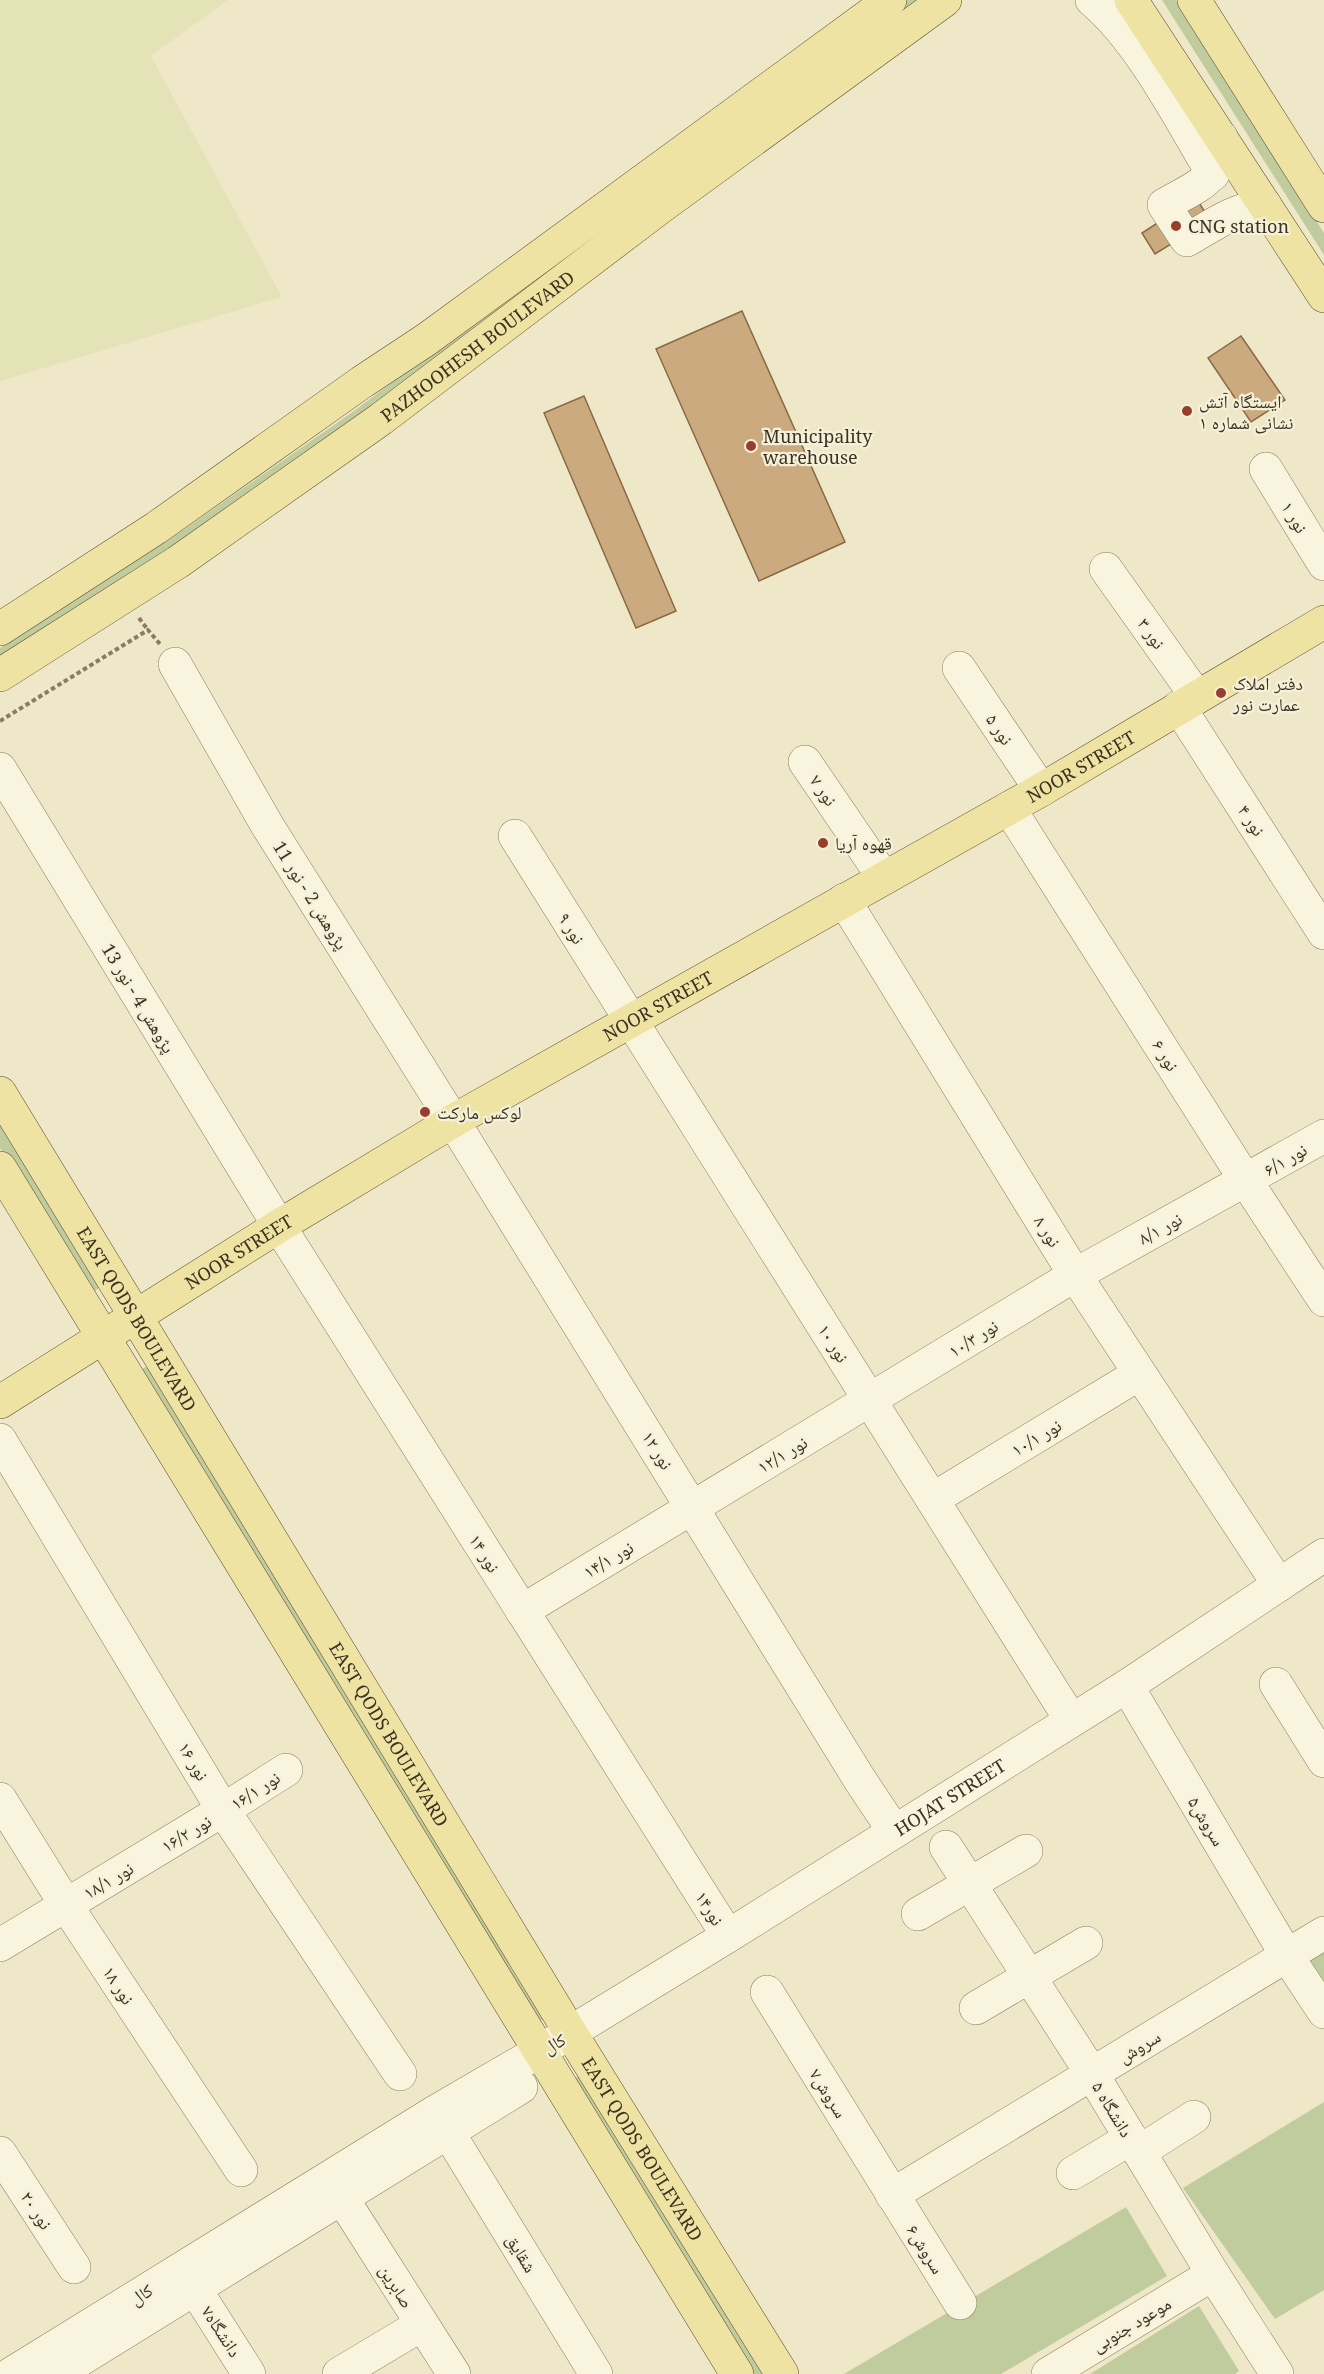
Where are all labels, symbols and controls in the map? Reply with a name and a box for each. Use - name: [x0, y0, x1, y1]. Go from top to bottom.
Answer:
- place label: CNG station: [1188, 214, 1289, 238]
- marker: CNG station: [1169, 219, 1183, 233]
- street label: PAZHOOHESH BOULEVARD: [376, 265, 579, 427]
- place label: ایستگاه آتش نشانی شماره ۱: [1199, 389, 1293, 434]
- marker: ایستگاه آتش نشانی شماره ۱: [1180, 404, 1194, 418]
- place label: Municipality warehouse: [763, 424, 873, 469]
- marker: Municipality warehouse: [744, 439, 758, 453]
- street label: نور ۱: [1276, 497, 1314, 537]
- street label: نور ۳: [1133, 613, 1171, 653]
- place label: دفتر املاک عمارت نور: [1232, 671, 1303, 716]
- marker: دفتر املاک عمارت نور: [1214, 686, 1228, 700]
- street label: نور ۵: [981, 709, 1019, 749]
- street label: NOOR STREET: [1022, 725, 1140, 808]
- street label: نور ۷: [805, 770, 843, 810]
- street label: نور ۴: [1233, 800, 1271, 840]
- place label: قهوه آریا: [835, 831, 892, 855]
- street label: پژوهش 2 - نور 11: [268, 836, 354, 954]
- marker: قهوه آریا: [816, 836, 830, 850]
- street label: نور ۹: [553, 908, 591, 948]
- street label: پژوهش 4 - نور 13: [97, 939, 181, 1057]
- street label: NOOR STREET: [598, 965, 717, 1046]
- street label: نور ۶: [1147, 1035, 1185, 1075]
- place label: لوکس مارکت: [437, 1100, 522, 1124]
- marker: لوکس مارکت: [418, 1105, 432, 1119]
- street label: نور ۶/۱: [1259, 1137, 1311, 1181]
- street label: نور ۸/۱: [1134, 1206, 1186, 1250]
- street label: NOOR STREET: [180, 1209, 297, 1294]
- street label: نور ۸: [1029, 1211, 1067, 1251]
- street label: EAST QODS BOULEVARD: [72, 1222, 202, 1415]
- street label: نور ۱۰/۳: [944, 1313, 1002, 1363]
- street label: نور ۱۰: [813, 1319, 855, 1367]
- street label: نور ۱۰/۱: [1006, 1413, 1066, 1461]
- street label: نور ۱۲: [637, 1426, 679, 1474]
- street label: نور ۱۲/۱: [752, 1430, 812, 1478]
- street label: نور ۱۴: [464, 1529, 506, 1577]
- street label: نور ۱۴/۱: [578, 1535, 638, 1583]
- street label: EAST QODS BOULEVARD: [324, 1637, 454, 1831]
- street label: نور ۱۶: [173, 1737, 215, 1785]
- street label: HOJAT STREET: [890, 1753, 1010, 1841]
- street label: نور ۱۶/۱: [226, 1765, 284, 1815]
- street label: سروش۵: [1183, 1792, 1231, 1850]
- street label: نور ۱۶/۲: [156, 1809, 216, 1857]
- street label: نور ۱۸/۱: [78, 1856, 138, 1904]
- street label: نور۱۴: [690, 1886, 730, 1930]
- street label: نور ۱۸: [98, 1961, 140, 2009]
- street label: سروش: [1113, 2024, 1165, 2068]
- street label: کال: [538, 2027, 570, 2059]
- street label: EAST QODS BOULEVARD: [576, 2053, 708, 2245]
- street label: سروش۷: [805, 2064, 853, 2122]
- street label: دانشگاه ۵: [1087, 2076, 1139, 2142]
- street label: نور ۲۰: [16, 2186, 58, 2234]
- street label: سروش۶: [902, 2220, 950, 2278]
- street label: شقایق: [501, 2229, 543, 2277]
- street label: صابرین: [374, 2259, 420, 2313]
- street label: کال: [125, 2278, 157, 2310]
- street label: موعود جنوبی: [1087, 2291, 1175, 2357]
- street label: دانشگاه۷: [196, 2301, 248, 2361]

